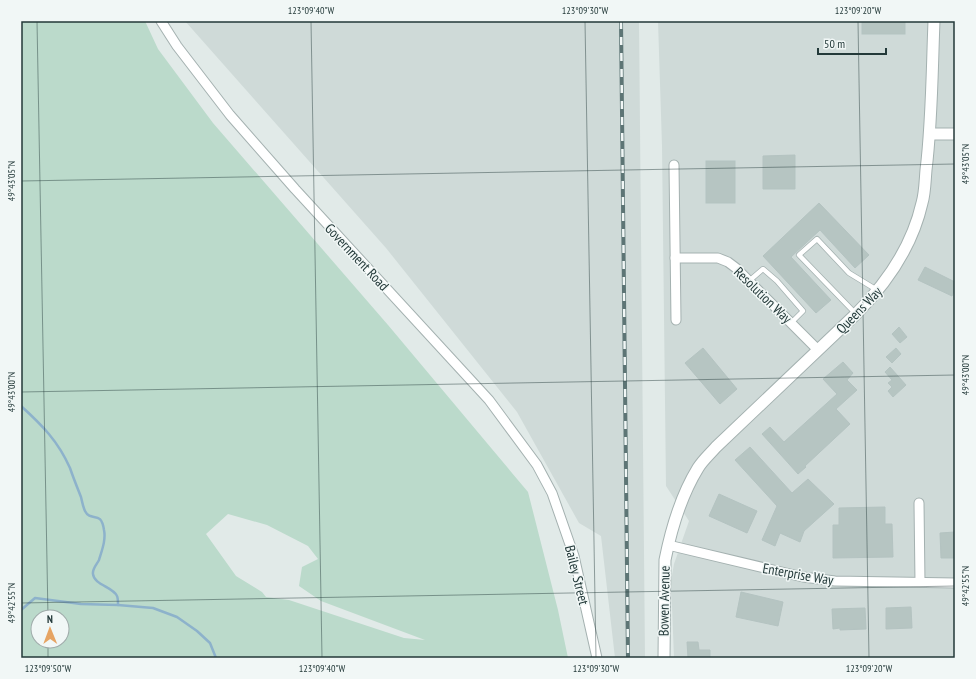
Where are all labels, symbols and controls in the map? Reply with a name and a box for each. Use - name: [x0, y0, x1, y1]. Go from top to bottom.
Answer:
- text: 123°09'40"W: [288, 4, 335, 17]
- text: 123°09'30"W: [562, 4, 609, 17]
- text: 123°09'20"W: [835, 4, 882, 17]
- scale bar: [818, 30, 886, 56]
- text: 50 m: [824, 36, 845, 51]
- text: 49°43'05"N: [959, 144, 972, 184]
- text: 49°43'05"N: [5, 161, 18, 201]
- street label: Government Road: [321, 220, 393, 294]
- street label: Resolution Way: [730, 263, 796, 328]
- street label: Queens Way: [832, 282, 886, 337]
- text: 49°43'00"N: [959, 355, 972, 395]
- text: 49°43'00"N: [5, 372, 18, 412]
- street label: Bailey Street: [561, 543, 593, 607]
- street label: Enterprise Way: [761, 559, 836, 589]
- street label: Bowen Avenue: [654, 565, 674, 636]
- text: 49°42'55"N: [959, 566, 972, 606]
- text: 49°42'55"N: [5, 583, 18, 623]
- north arrow: [30, 609, 70, 649]
- text: N: [47, 612, 53, 626]
- text: 123°09'50"W: [25, 662, 72, 675]
- text: 123°09'40"W: [299, 662, 346, 675]
- text: 123°09'30"W: [573, 662, 620, 675]
- text: 123°09'20"W: [846, 662, 893, 675]

